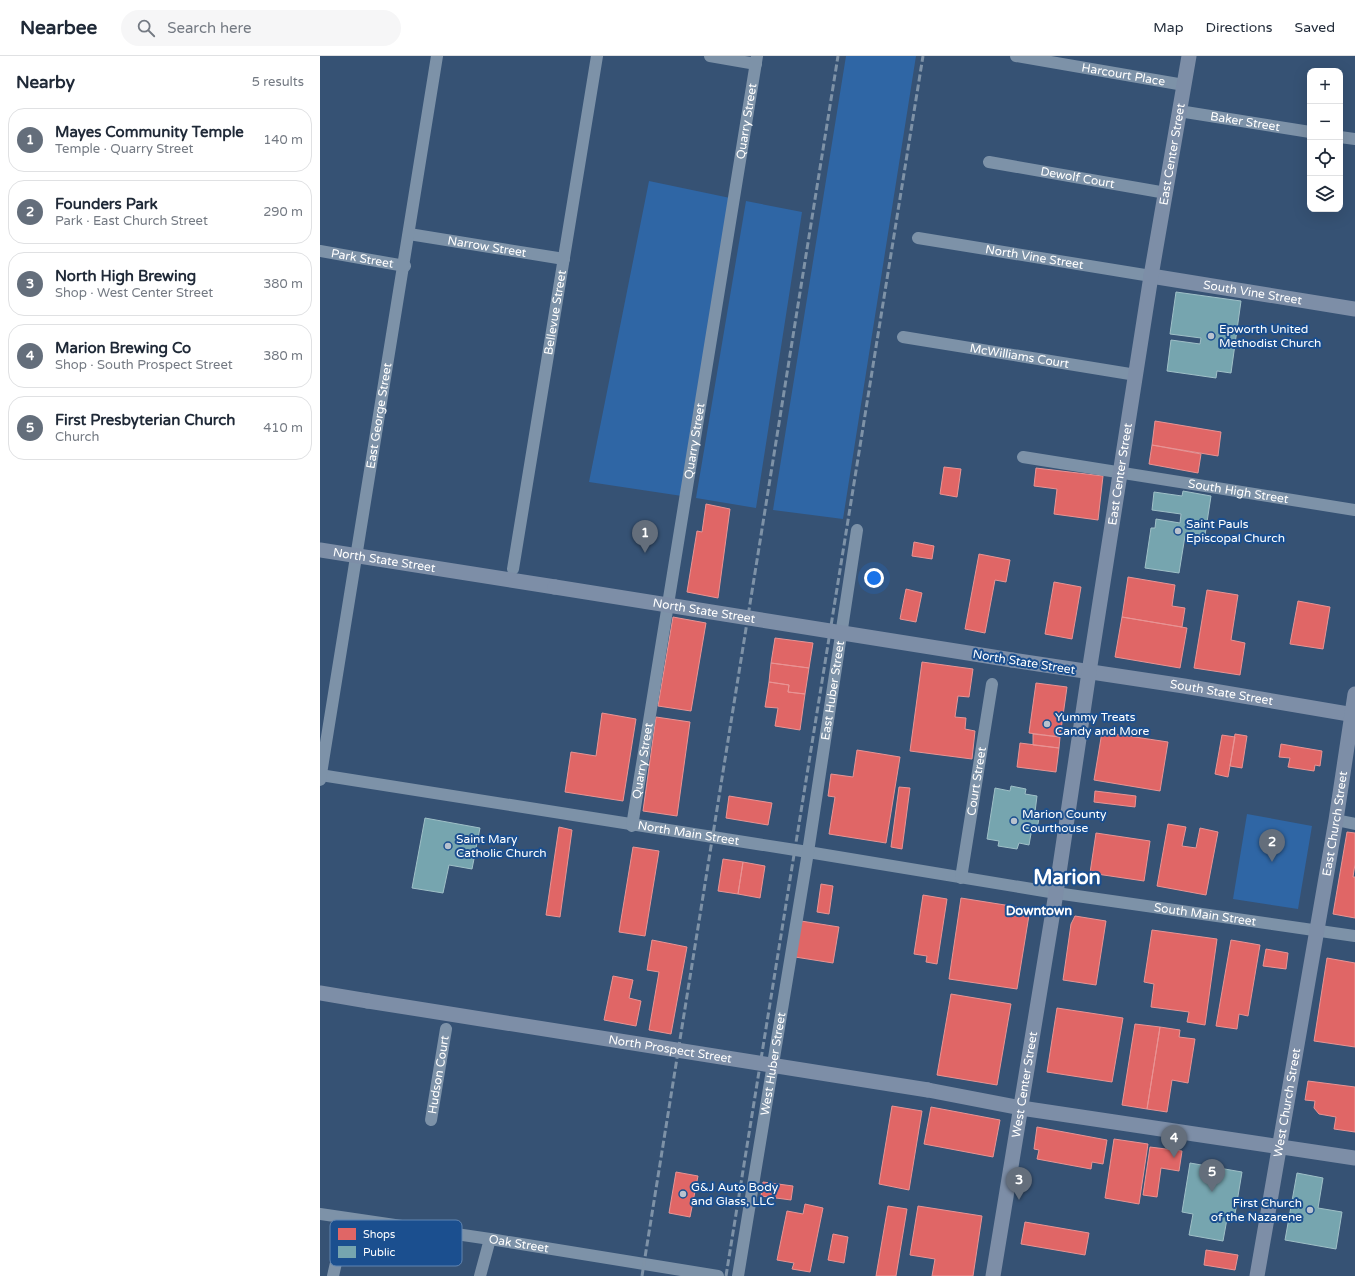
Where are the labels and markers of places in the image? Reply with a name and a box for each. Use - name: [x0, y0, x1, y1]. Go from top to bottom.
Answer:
- place label: Epworth United Methodist Church: [1219, 322, 1321, 350]
- marker: Epworth United Methodist Church: [1206, 331, 1216, 341]
- place label: Saint Pauls Episcopal Church: [1186, 517, 1285, 545]
- pin: 1: [632, 520, 658, 553]
- marker: Saint Pauls Episcopal Church: [1173, 526, 1183, 536]
- place label: Yummy Treats Candy and More: [1055, 710, 1149, 738]
- marker: Yummy Treats Candy and More: [1042, 719, 1052, 729]
- place label: Marion County Courthouse: [1022, 807, 1107, 835]
- marker: Marion County Courthouse: [1009, 816, 1019, 826]
- pin: 2: [1259, 829, 1285, 862]
- place label: Saint Mary Catholic Church: [456, 832, 547, 860]
- marker: Saint Mary Catholic Church: [443, 841, 453, 851]
- pin: 4: [1161, 1125, 1187, 1158]
- pin: 5: [1199, 1159, 1225, 1192]
- pin: 3: [1006, 1167, 1032, 1200]
- place label: G&J Auto Body and Glass, LLC: [691, 1180, 779, 1208]
- marker: G&J Auto Body and Glass, LLC: [678, 1189, 688, 1199]
- place label: First Church of the Nazarene: [1211, 1196, 1302, 1224]
- marker: First Church of the Nazarene: [1305, 1205, 1315, 1215]

